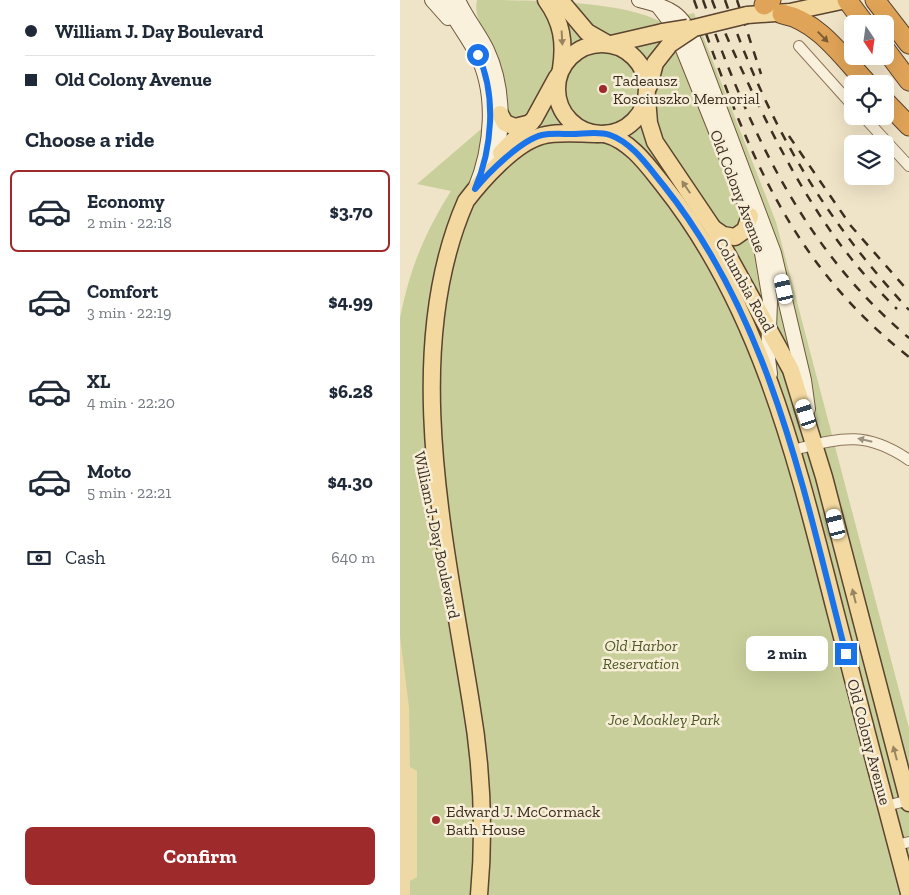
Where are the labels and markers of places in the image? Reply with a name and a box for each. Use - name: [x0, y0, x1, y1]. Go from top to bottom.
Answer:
- place label: Tadeausz Kosciuszko Memorial: [613, 71, 760, 108]
- marker: Tadeausz Kosciuszko Memorial: [597, 83, 609, 95]
- place label: Edward J. McCormack Bath House: [446, 802, 601, 839]
- marker: Edward J. McCormack Bath House: [430, 814, 442, 826]

